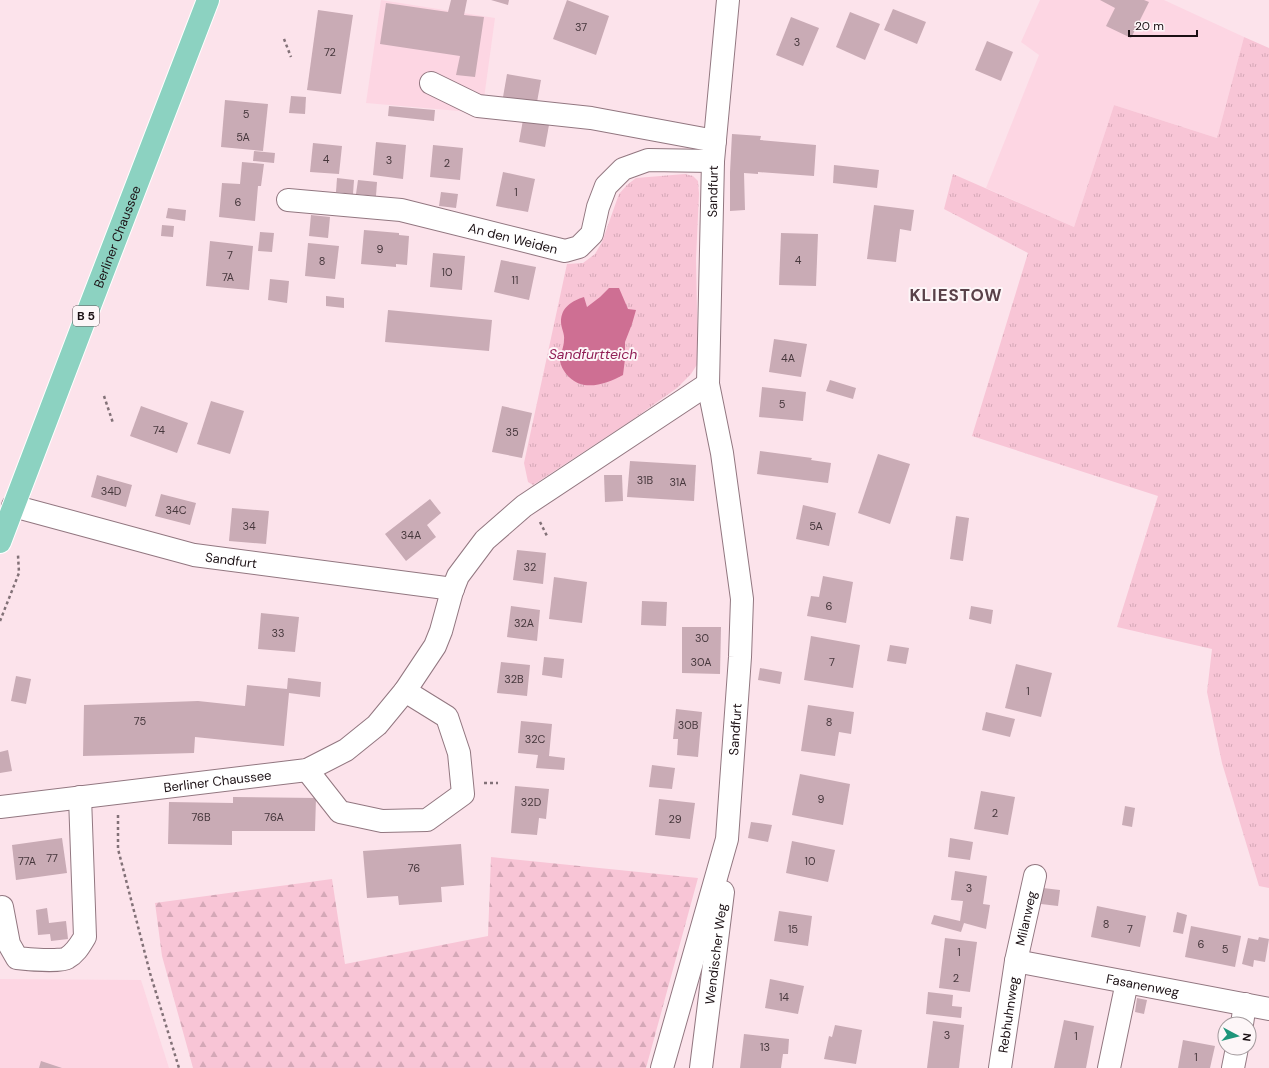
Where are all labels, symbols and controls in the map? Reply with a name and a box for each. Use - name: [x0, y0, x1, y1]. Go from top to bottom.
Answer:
- scale bar: [1129, 12, 1197, 38]
- text: 20 m: [1135, 18, 1164, 34]
- house number: 37: [575, 20, 587, 34]
- house number: 3: [794, 35, 800, 49]
- house number: 72: [324, 45, 336, 59]
- house number: 5: [243, 107, 250, 121]
- house number: 5A: [236, 130, 250, 144]
- house number: 4: [323, 152, 330, 166]
- house number: 3: [386, 153, 392, 167]
- house number: 2: [444, 156, 450, 170]
- street label: Sandfurt: [703, 165, 721, 218]
- street label: Berliner Chaussee: [89, 183, 144, 290]
- house number: 1: [514, 185, 518, 199]
- house number: 6: [235, 195, 242, 209]
- street label: An den Weiden: [467, 219, 560, 257]
- house number: 9: [377, 242, 384, 256]
- house number: 7: [227, 248, 233, 262]
- house number: 4: [795, 253, 802, 267]
- house number: 8: [319, 254, 325, 268]
- house number: 10: [442, 265, 452, 279]
- house number: 7A: [222, 270, 234, 284]
- house number: 11: [512, 273, 518, 287]
- district label: KLIESTOW: [909, 284, 1003, 306]
- road number: B 5: [73, 306, 99, 326]
- water label: Sandfurtteich: [549, 345, 637, 363]
- house number: 4A: [781, 351, 795, 365]
- house number: 5: [779, 397, 786, 411]
- house number: 74: [153, 423, 165, 437]
- house number: 35: [505, 425, 519, 439]
- house number: 31B: [637, 473, 654, 487]
- house number: 31A: [669, 475, 687, 489]
- house number: 34D: [101, 484, 122, 498]
- house number: 34C: [165, 503, 187, 517]
- house number: 34: [242, 519, 256, 533]
- house number: 5A: [809, 519, 823, 533]
- house number: 34A: [401, 528, 421, 542]
- street label: Sandfurt: [204, 548, 258, 572]
- house number: 32: [524, 560, 536, 574]
- house number: 6: [826, 599, 833, 613]
- house number: 32A: [514, 616, 534, 630]
- house number: 33: [271, 626, 285, 640]
- house number: 30: [695, 631, 709, 645]
- house number: 30A: [691, 655, 711, 669]
- house number: 7: [829, 655, 835, 669]
- house number: 32B: [504, 672, 524, 686]
- house number: 1: [1026, 684, 1030, 698]
- street label: Sandfurt: [725, 703, 745, 756]
- house number: 75: [134, 714, 146, 728]
- house number: 8: [826, 715, 832, 729]
- house number: 30B: [678, 718, 699, 732]
- house number: 32C: [525, 732, 545, 746]
- street label: Berliner Chaussee: [163, 766, 272, 796]
- house number: 9: [818, 792, 825, 806]
- house number: 32D: [521, 795, 542, 809]
- house number: 2: [992, 806, 998, 820]
- house number: 76B: [191, 810, 211, 824]
- house number: 76A: [264, 810, 284, 824]
- house number: 29: [668, 812, 682, 826]
- house number: 77: [46, 851, 58, 865]
- house number: 77A: [18, 854, 36, 868]
- house number: 10: [805, 854, 815, 868]
- house number: 76: [408, 861, 420, 875]
- house number: 3: [966, 881, 972, 895]
- street label: Milanweg: [1011, 889, 1040, 947]
- street label: Wendischer Weg: [701, 902, 730, 1005]
- house number: 8: [1103, 917, 1109, 931]
- house number: 15: [788, 922, 798, 936]
- house number: 7: [1127, 922, 1133, 936]
- house number: 6: [1198, 937, 1205, 951]
- house number: 5: [1222, 942, 1229, 956]
- house number: 1: [957, 945, 961, 959]
- street label: Fasanenweg: [1105, 970, 1181, 1000]
- house number: 2: [953, 971, 959, 985]
- street label: Rebhuhnweg: [994, 975, 1022, 1054]
- house number: 14: [779, 990, 789, 1004]
- north arrow: [1217, 1016, 1257, 1056]
- house number: 3: [944, 1028, 950, 1042]
- house number: 1: [1074, 1029, 1078, 1043]
- text: N: [1239, 1032, 1254, 1042]
- house number: 13: [760, 1040, 770, 1054]
- house number: 1: [1194, 1050, 1198, 1064]

